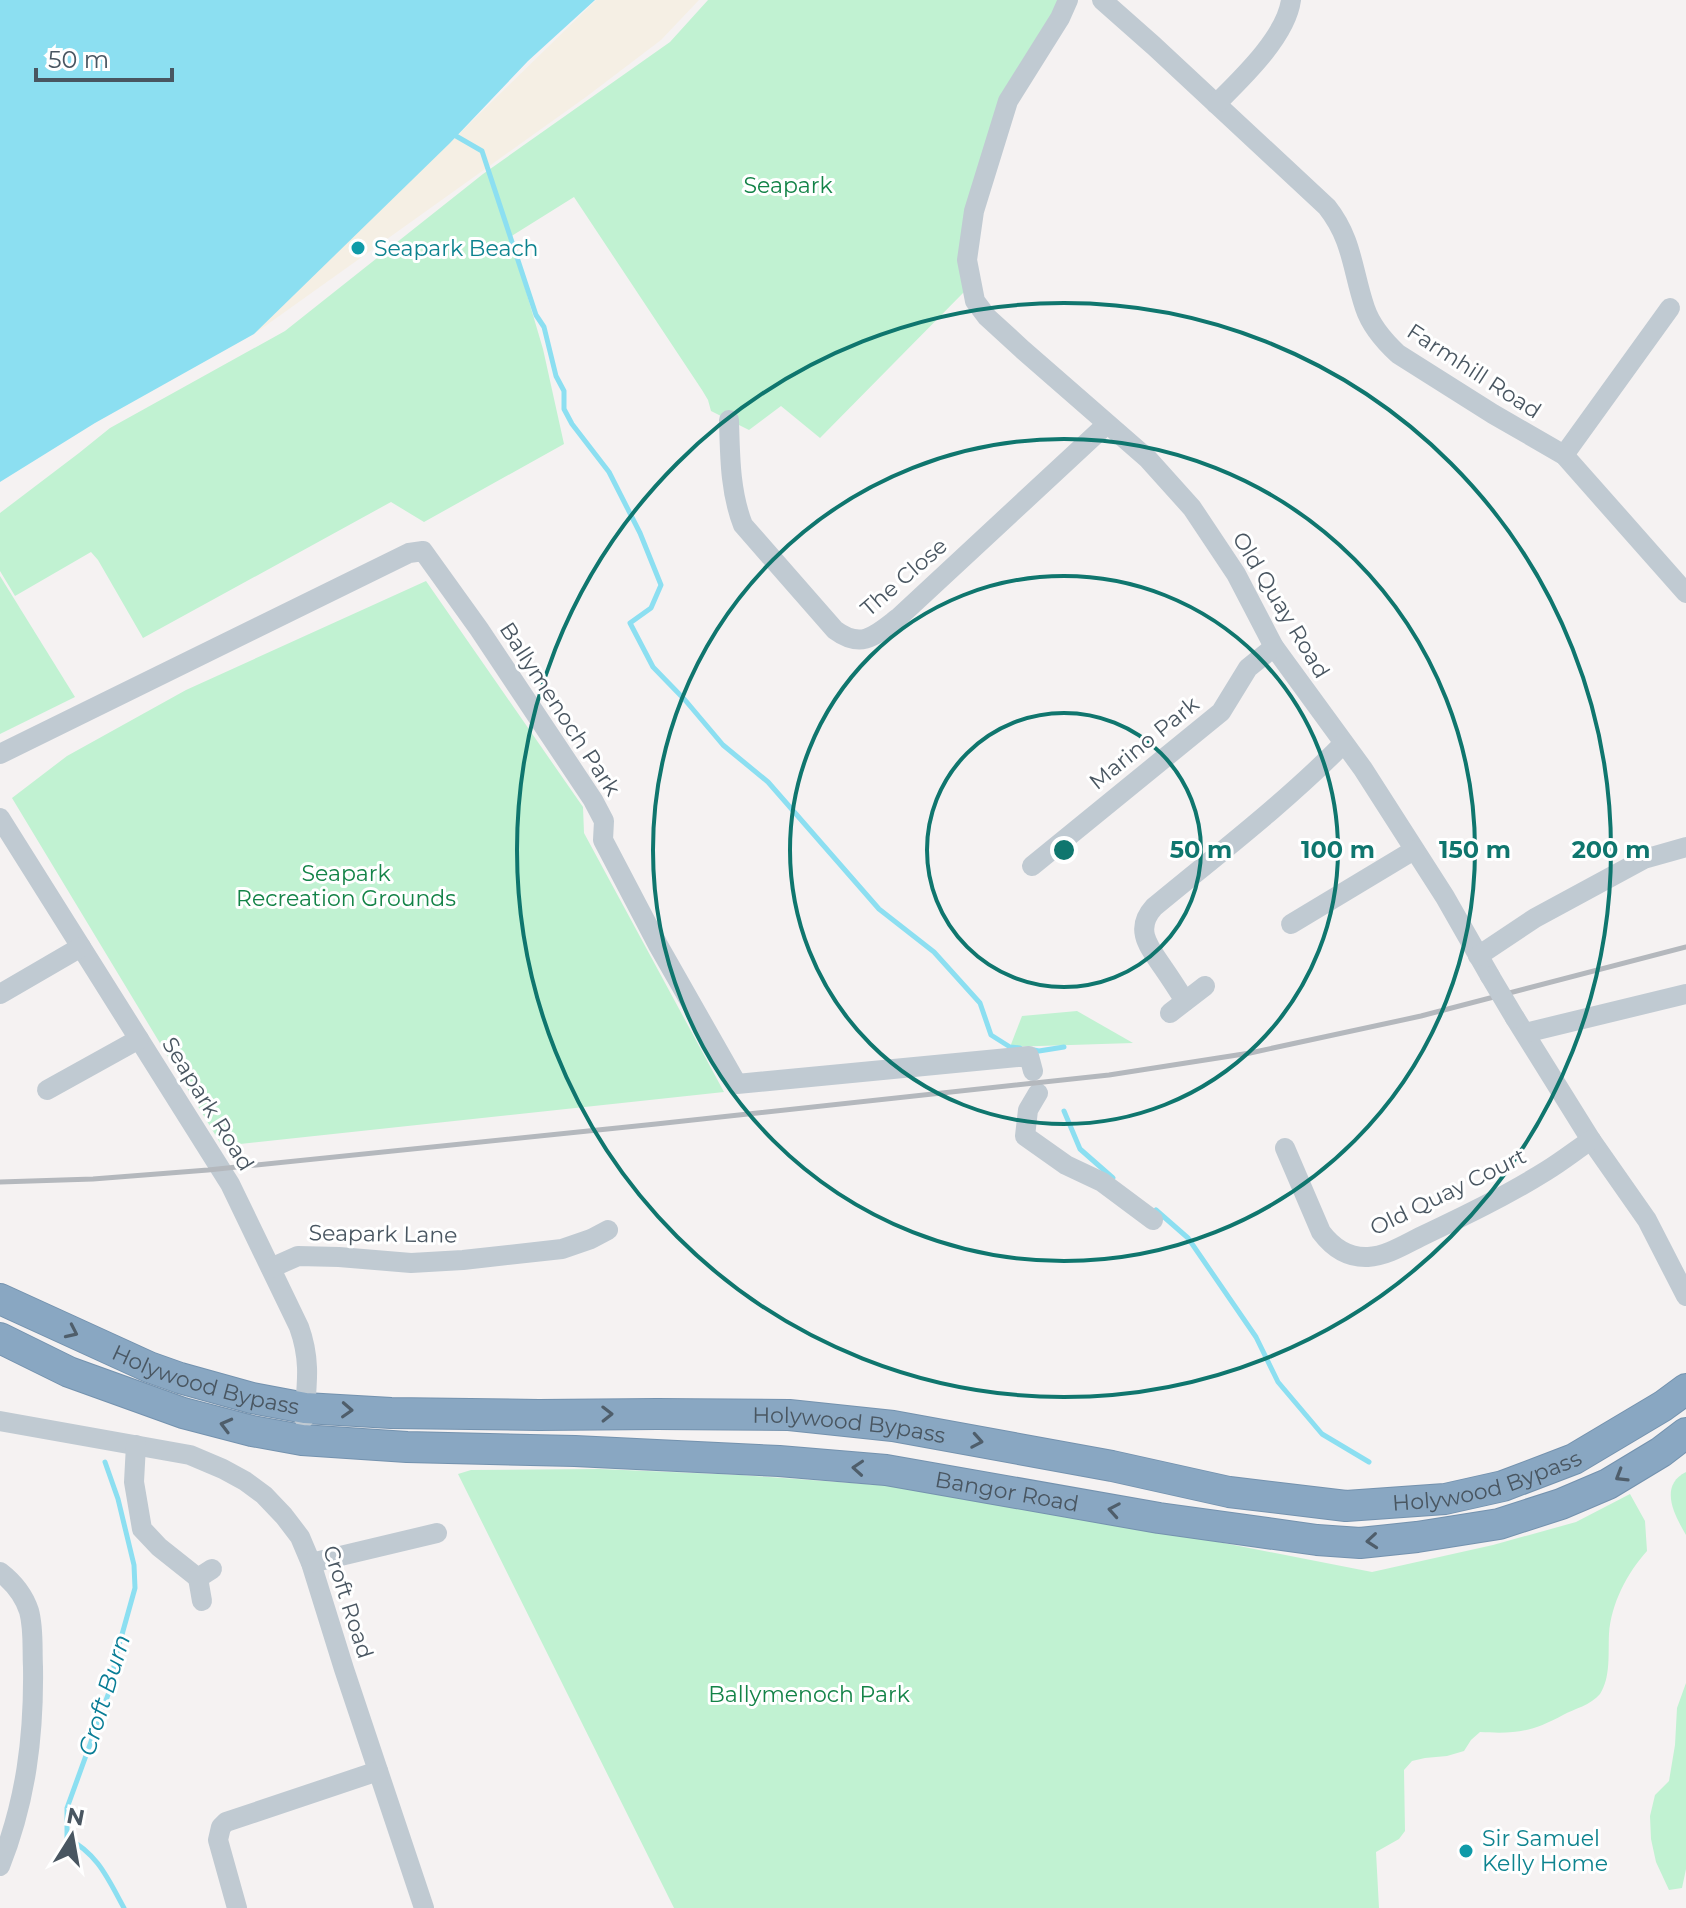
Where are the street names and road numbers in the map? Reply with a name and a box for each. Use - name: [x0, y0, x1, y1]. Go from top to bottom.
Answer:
- street label: Farmhill Road: [1402, 318, 1546, 424]
- street label: Old Quay Road: [1227, 527, 1335, 683]
- street label: The Close: [855, 532, 953, 622]
- street label: Ballymenoch Park: [494, 617, 627, 802]
- street label: Marino Park: [1084, 690, 1205, 795]
- street label: Seapark Road: [156, 1032, 260, 1176]
- street label: Old Quay Court: [1366, 1143, 1531, 1241]
- street label: Seapark Lane: [308, 1219, 458, 1249]
- street label: Holywood Bypass: [108, 1339, 302, 1420]
- street label: Holywood Bypass: [752, 1401, 948, 1449]
- street label: Holywood Bypass: [1391, 1444, 1586, 1516]
- street label: Bangor Road: [933, 1465, 1081, 1517]
- street label: Croft Road: [317, 1542, 379, 1662]

